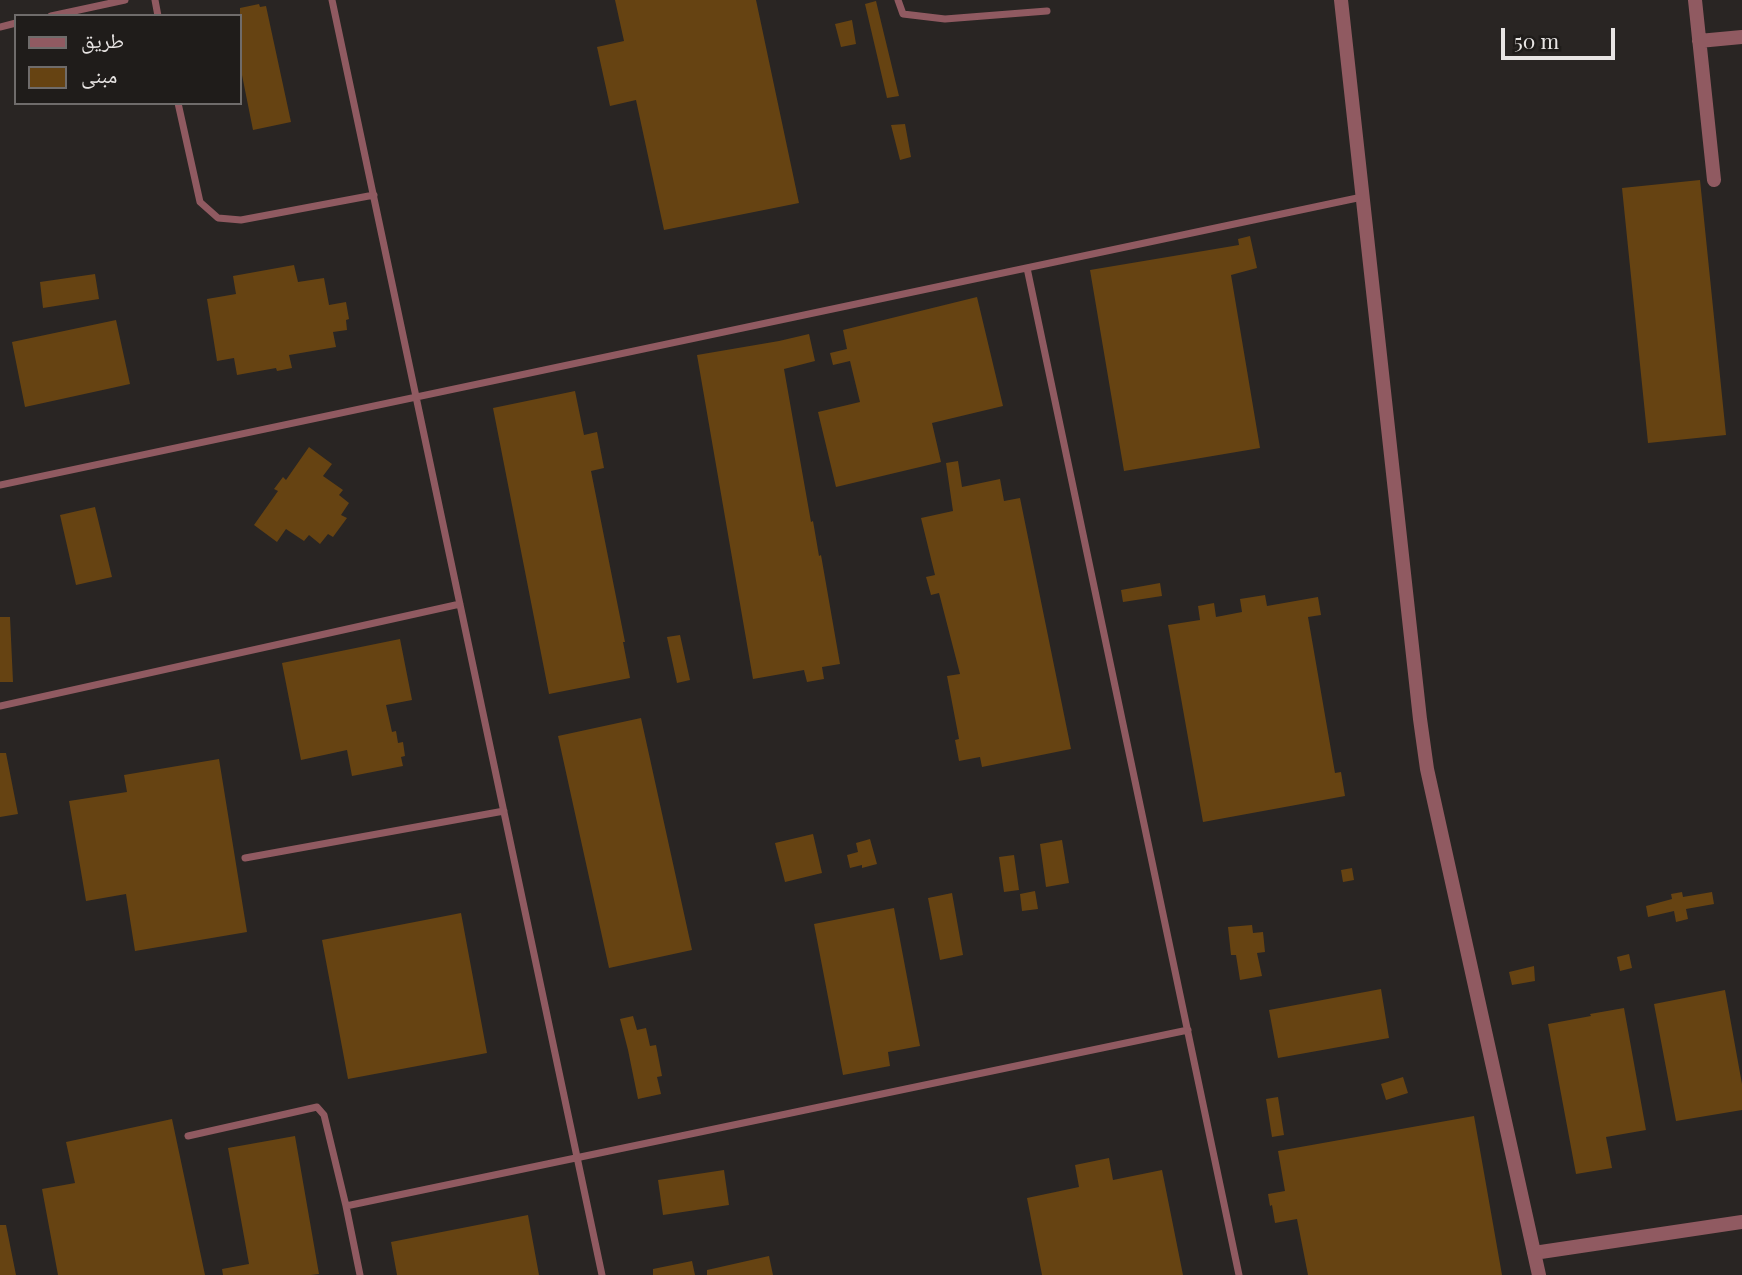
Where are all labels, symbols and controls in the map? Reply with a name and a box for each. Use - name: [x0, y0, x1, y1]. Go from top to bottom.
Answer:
- legend: [14, 14, 242, 105]
- scale bar: [1504, 14, 1618, 58]
- text: طريق: [81, 25, 124, 53]
- text: 50 m: [1514, 26, 1559, 54]
- text: مبنى: [81, 60, 117, 88]

